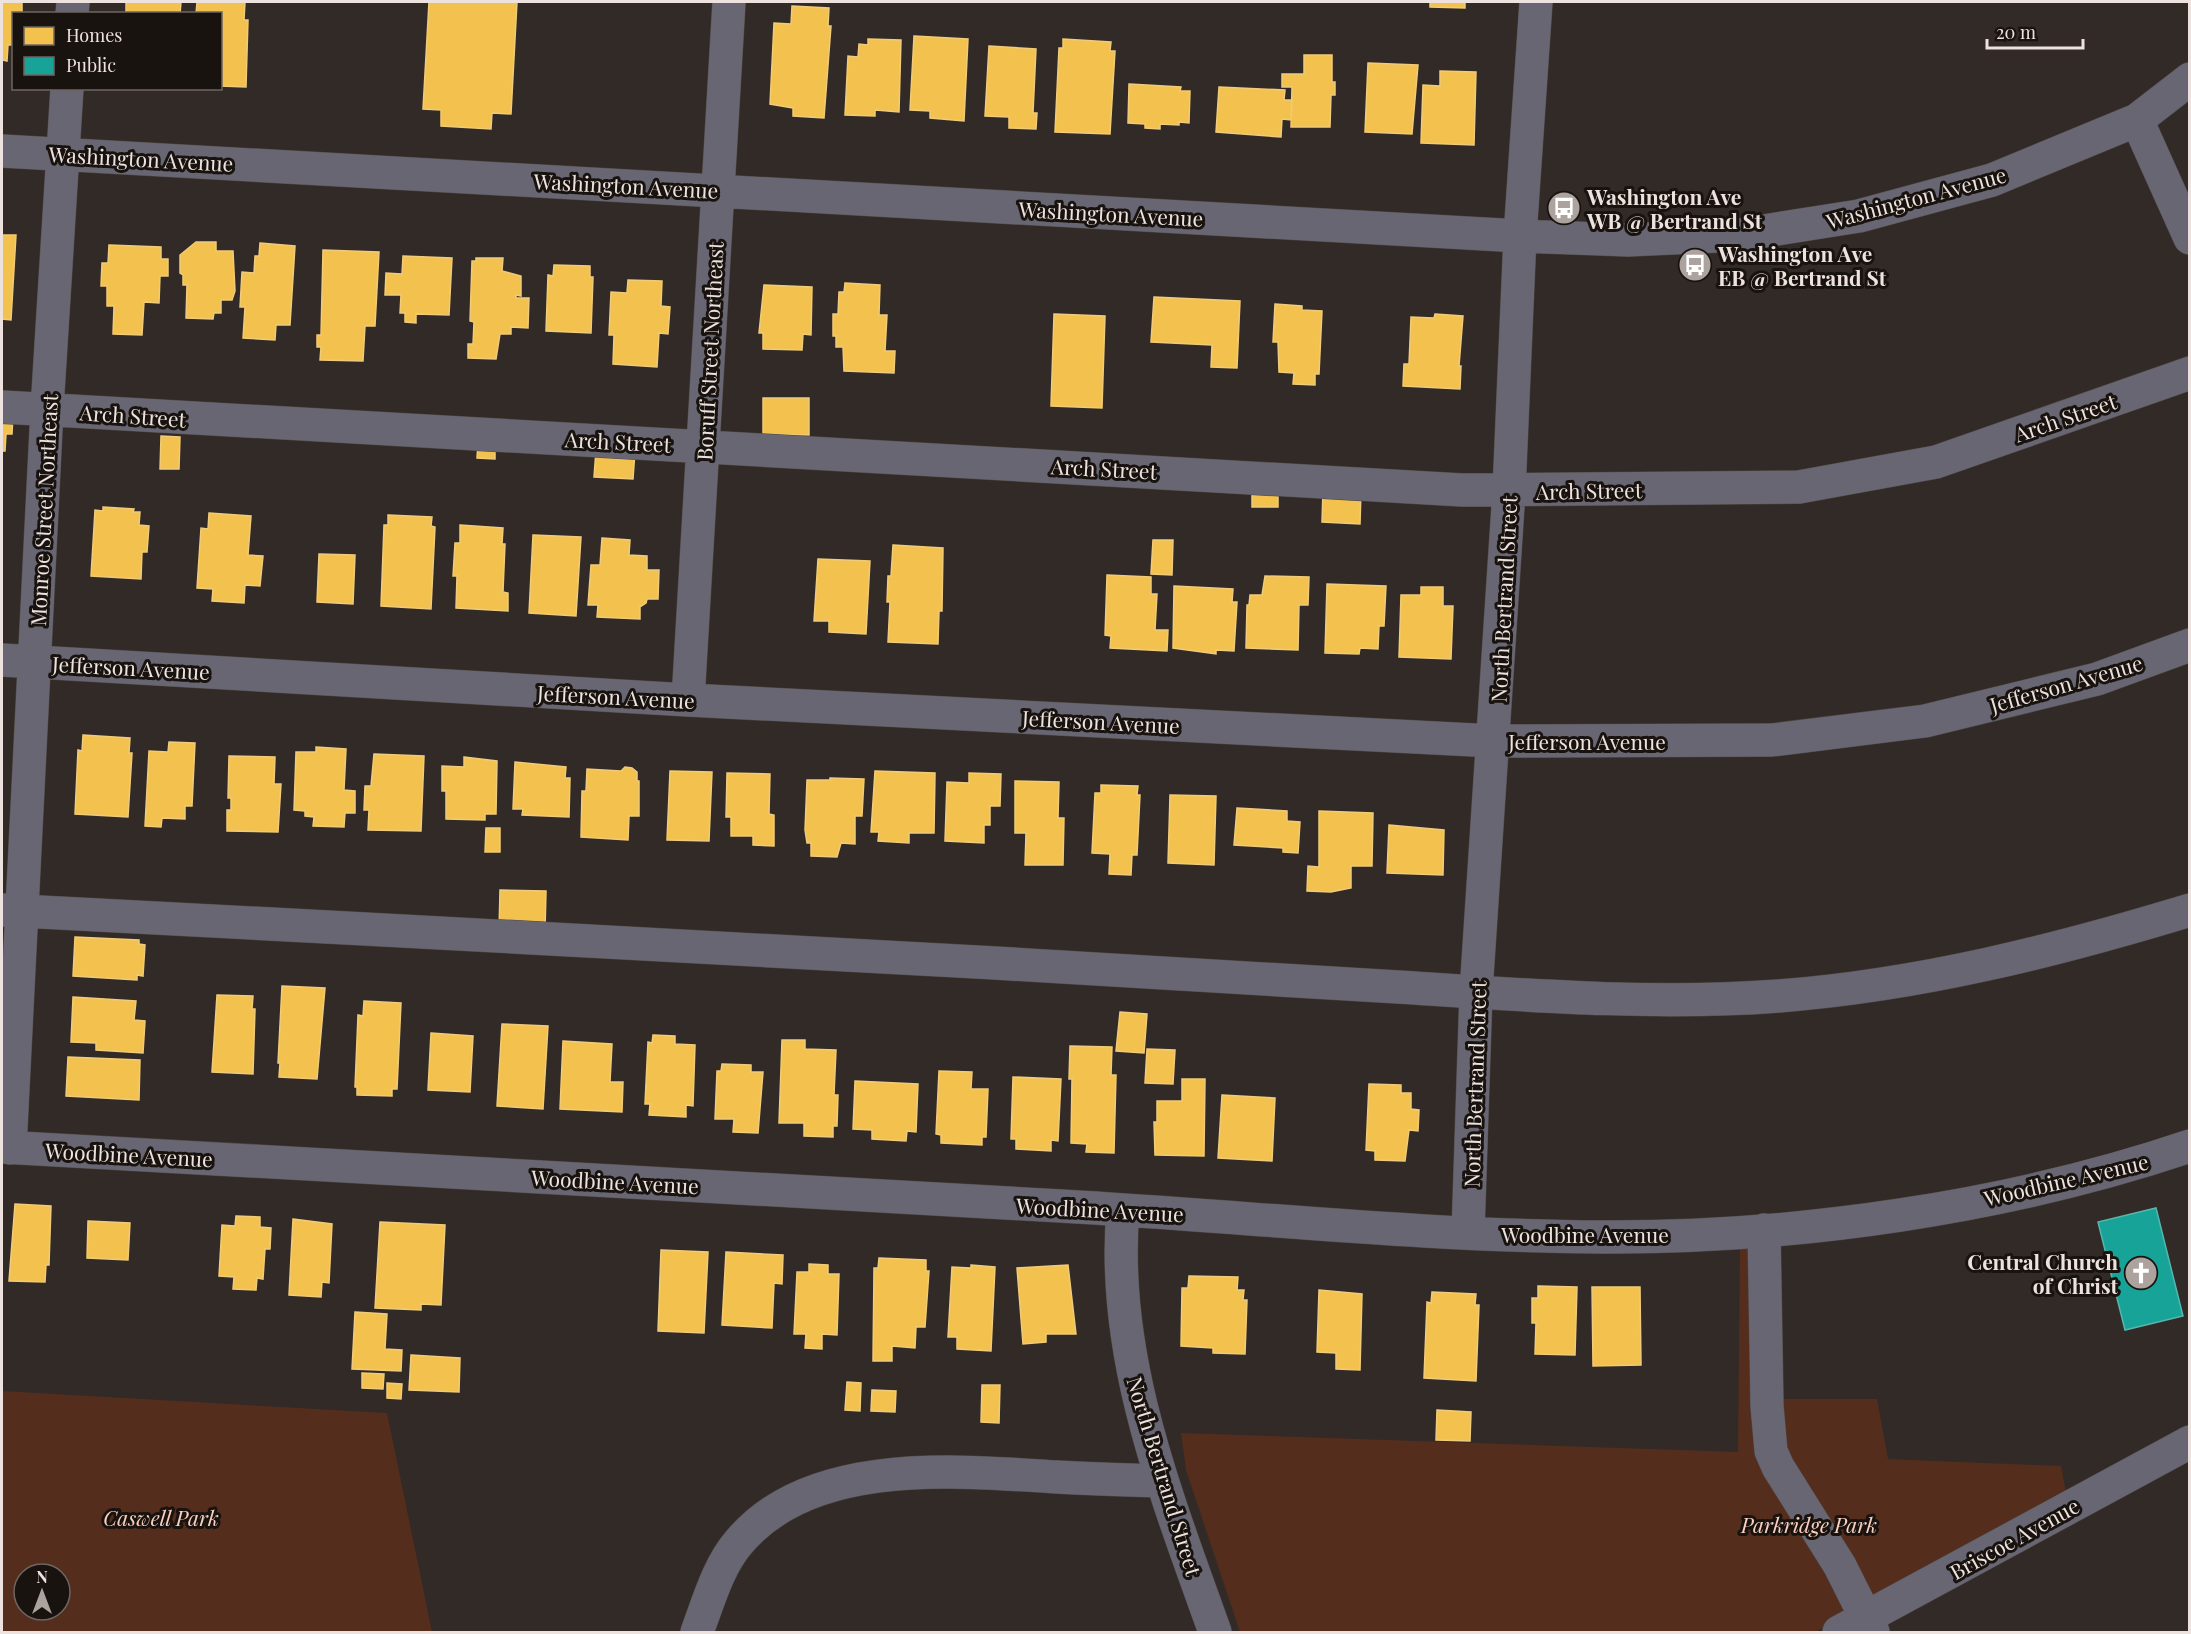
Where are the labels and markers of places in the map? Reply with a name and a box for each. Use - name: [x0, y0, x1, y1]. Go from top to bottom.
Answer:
- place label: Washington Ave WB @ Bertrand St: [1586, 182, 1763, 234]
- bus stop icon: Washington Ave WB @ Bertrand St: [1546, 190, 1582, 226]
- place label: Washington Ave EB @ Bertrand St: [1717, 239, 1887, 291]
- bus stop icon: Washington Ave EB @ Bertrand St: [1677, 247, 1713, 283]
- place label: Central Church of Christ: [1967, 1247, 2119, 1299]
- church icon: Central Church of Christ: [2123, 1255, 2159, 1291]

